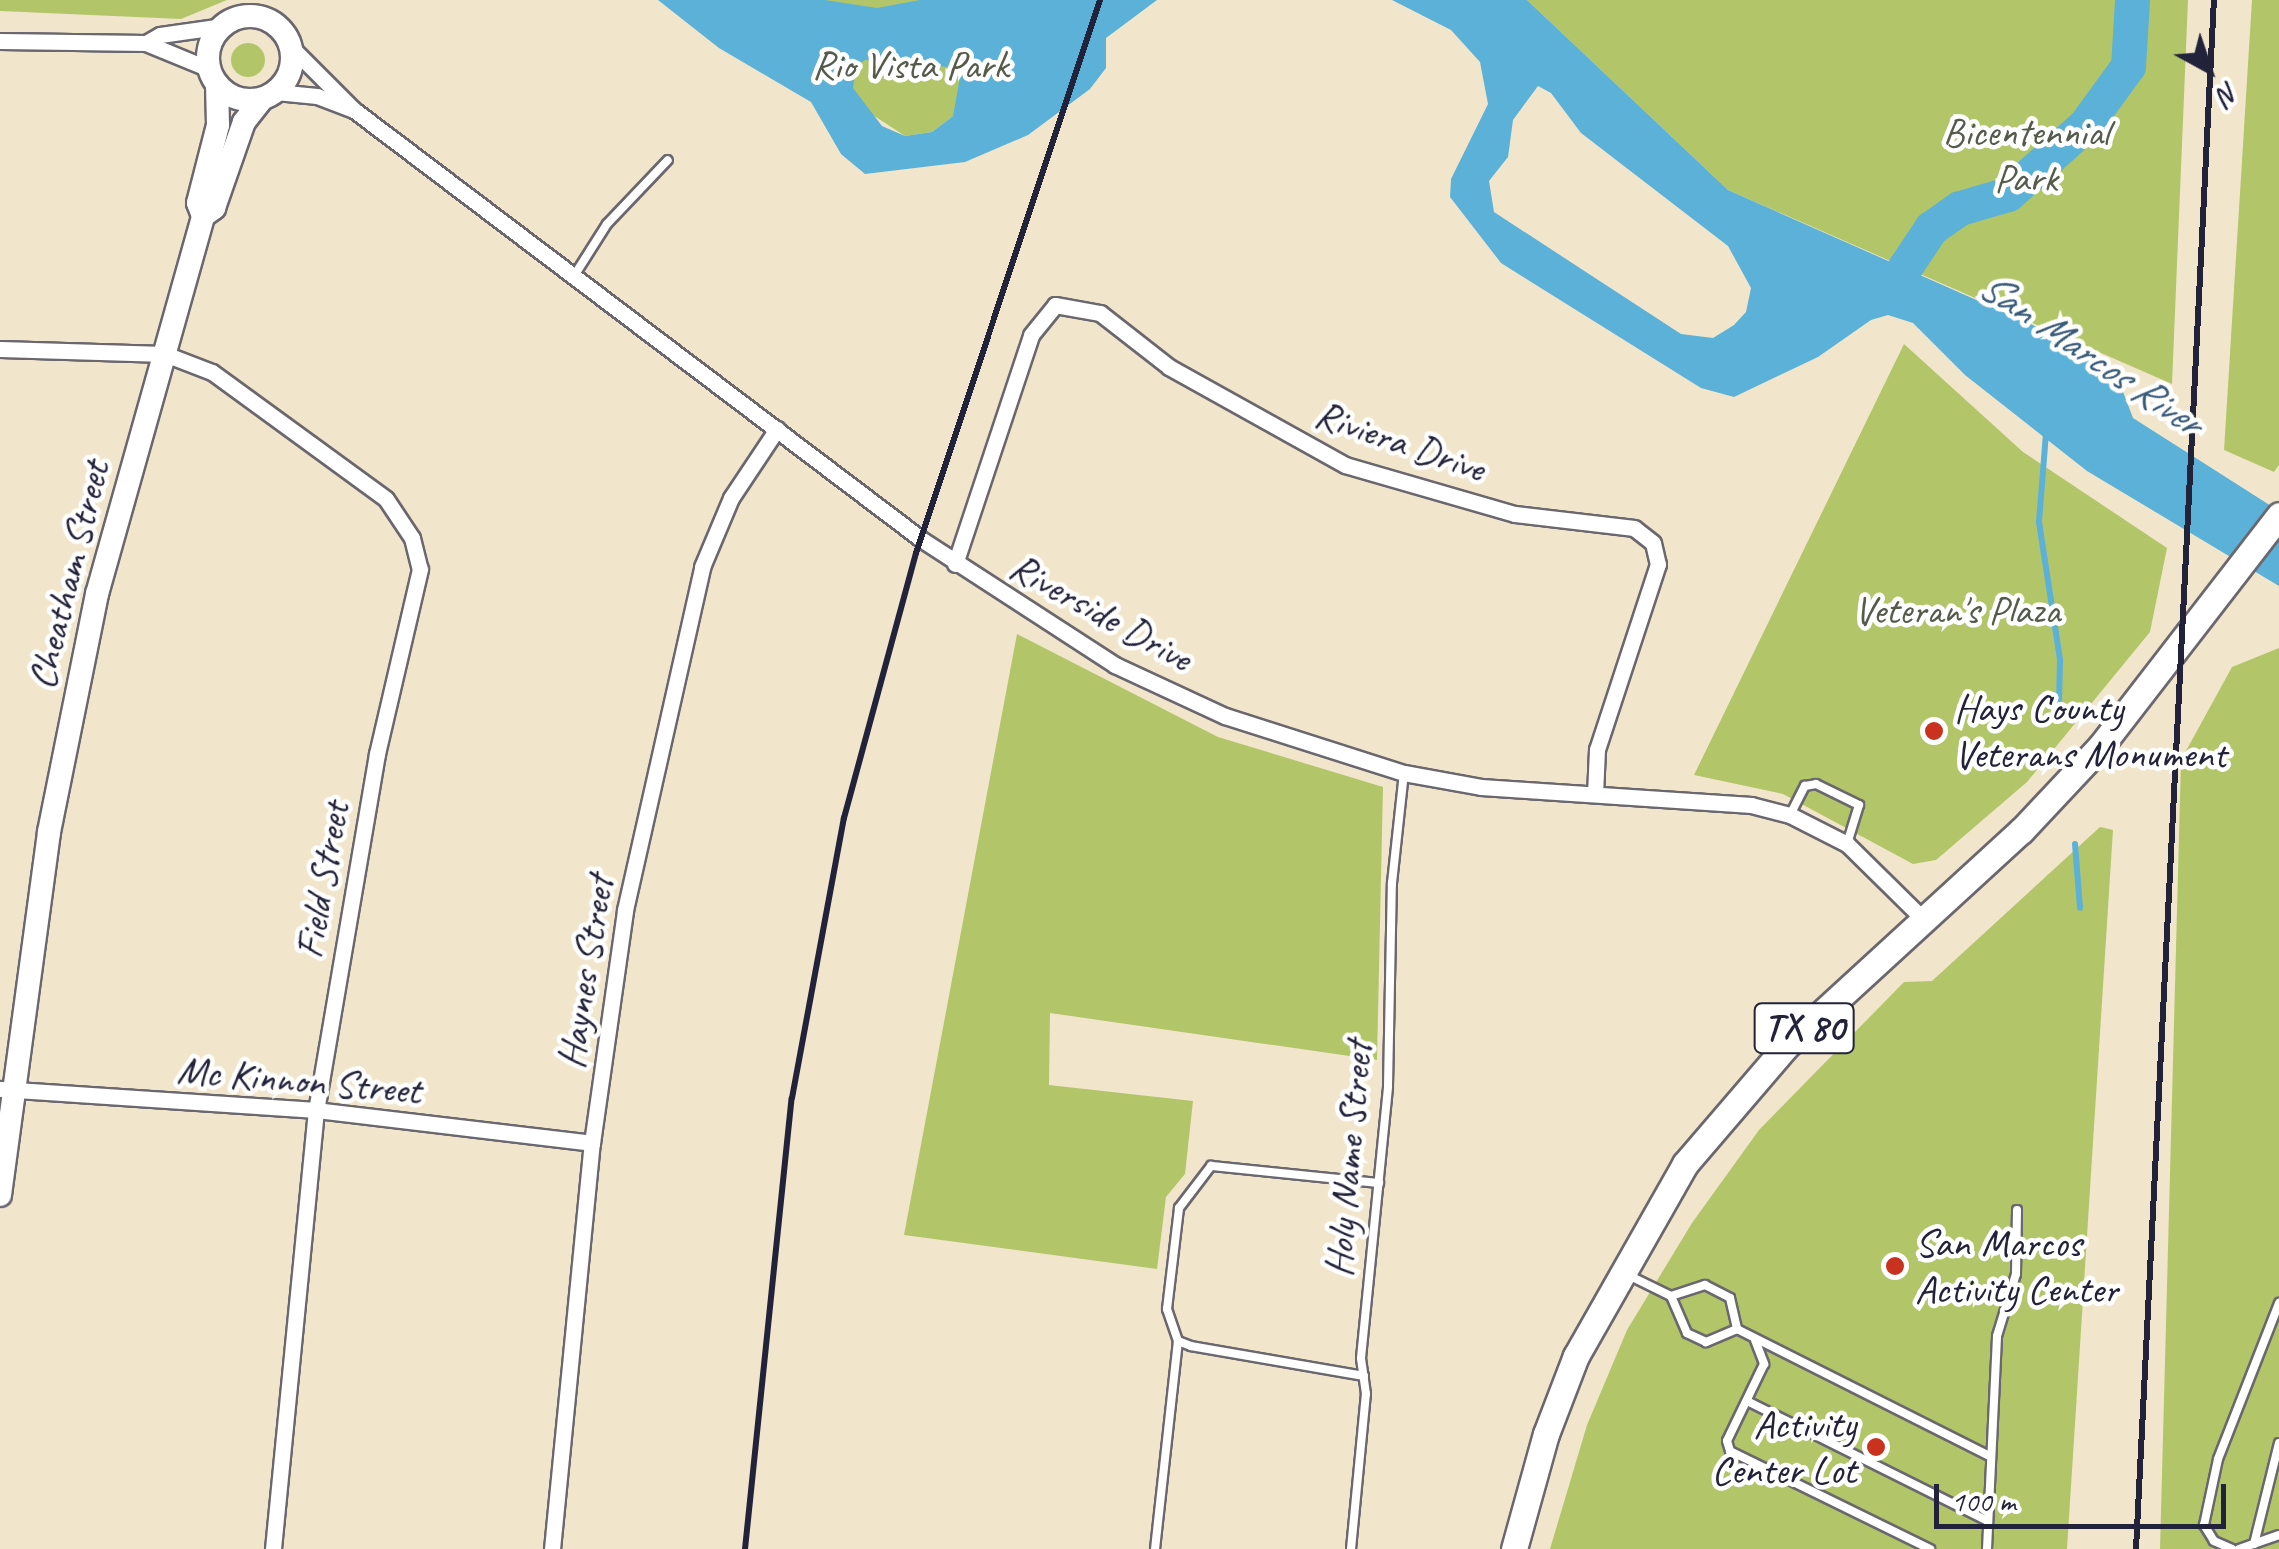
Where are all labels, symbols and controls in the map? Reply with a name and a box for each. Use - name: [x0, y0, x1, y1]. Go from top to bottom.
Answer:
- north arrow: [2159, 20, 2259, 120]
- park label: Rio Vista Park: [812, 41, 1008, 89]
- text: N: [2211, 74, 2246, 112]
- park label: Bicentennial Park: [1943, 108, 2109, 202]
- water label: San Marcos River: [1969, 261, 2211, 447]
- street label: Riviera Drive: [1309, 390, 1491, 492]
- street label: Cheatham Street: [16, 456, 120, 694]
- street label: Riverside Drive: [1001, 542, 1201, 682]
- park label: Veteran's Plaza: [1854, 586, 2060, 634]
- place label: Hays County Veterans Monument: [1954, 684, 2228, 778]
- marker: Hays County Veterans Monument: [1923, 720, 1945, 742]
- street label: Field Street: [285, 798, 359, 962]
- street label: Haynes Street: [546, 872, 624, 1072]
- road number: TX 80: [1752, 995, 1856, 1061]
- street label: Holy Name Street: [1314, 1037, 1382, 1281]
- street label: Mc Kinnon Street: [175, 1045, 423, 1115]
- place label: San Marcos Activity Center: [1915, 1219, 2118, 1313]
- marker: San Marcos Activity Center: [1884, 1255, 1906, 1277]
- place label: Activity Center Lot: [1711, 1400, 1856, 1494]
- marker: Activity Center Lot: [1865, 1436, 1887, 1458]
- scale bar: [1939, 1464, 2232, 1526]
- text: 100 m: [1951, 1482, 2016, 1520]

